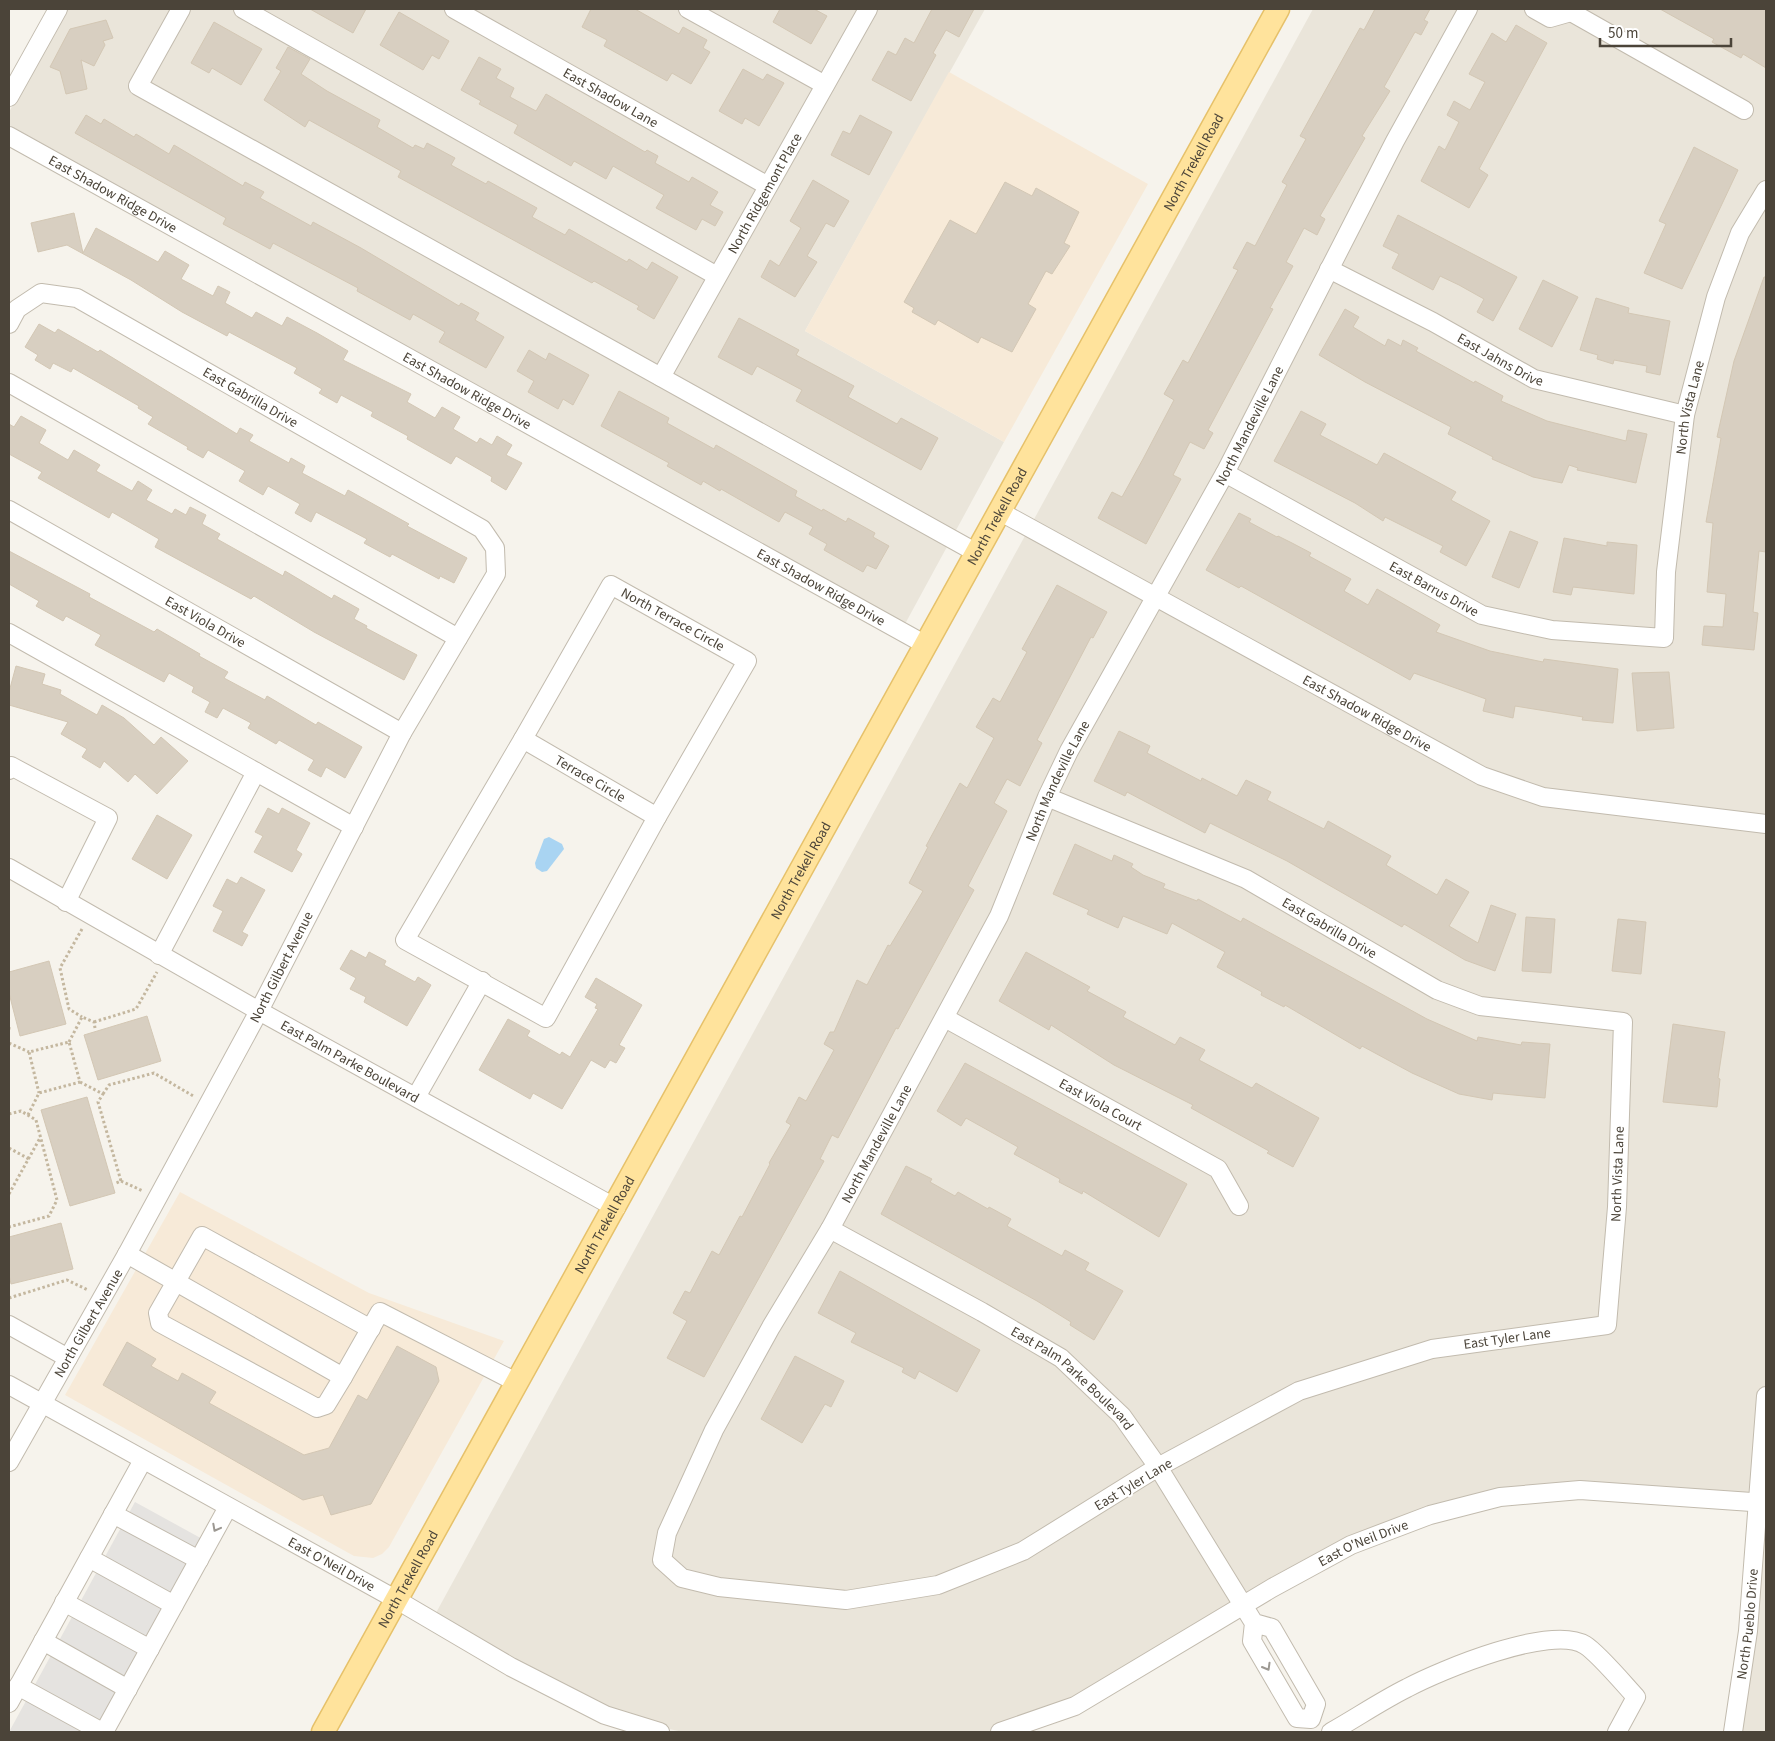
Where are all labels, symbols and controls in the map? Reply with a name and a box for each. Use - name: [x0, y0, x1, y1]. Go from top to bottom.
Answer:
- scale bar: [1600, 15, 1731, 47]
- text: 50 m: [1608, 23, 1638, 44]
- street label: East Shadow Lane: [559, 63, 662, 133]
- street label: North Trekell Road: [1159, 110, 1229, 215]
- street label: North Ridgemont Place: [723, 129, 807, 258]
- street label: East Shadow Ridge Drive: [45, 151, 181, 238]
- street label: East Jahns Drive: [1453, 329, 1545, 392]
- street label: East Shadow Ridge Drive: [399, 347, 535, 435]
- street label: North Vista Lane: [1671, 358, 1710, 456]
- street label: East Gabrilla Drive: [199, 363, 301, 433]
- street label: North Mandeville Lane: [1211, 363, 1289, 489]
- street label: North Trekell Road: [963, 464, 1033, 569]
- street label: East Shadow Ridge Drive: [753, 544, 889, 631]
- street label: East Barrus Drive: [1385, 557, 1482, 622]
- street label: North Terrace Circle: [617, 583, 728, 657]
- street label: East Viola Drive: [161, 592, 249, 653]
- street label: East Shadow Ridge Drive: [1299, 670, 1435, 757]
- street label: North Mandeville Lane: [1021, 717, 1095, 845]
- street label: Terrace Circle: [551, 751, 629, 808]
- street label: North Trekell Road: [766, 818, 837, 923]
- street label: East Gabrilla Drive: [1278, 893, 1380, 964]
- street label: North Gilbert Avenue: [245, 908, 319, 1027]
- street label: East Palm Parke Boulevard: [277, 1016, 423, 1108]
- street label: East Viola Court: [1055, 1074, 1146, 1136]
- street label: North Mandeville Lane: [837, 1081, 917, 1207]
- street label: North Vista Lane: [1606, 1126, 1630, 1222]
- street label: North Trekell Road: [570, 1173, 640, 1278]
- street label: North Gilbert Avenue: [50, 1265, 128, 1382]
- street label: East Palm Parke Boulevard: [1007, 1322, 1138, 1435]
- street label: East Tyler Lane: [1462, 1323, 1552, 1355]
- street label: East Tyler Lane: [1091, 1454, 1176, 1516]
- street label: East O'Neil Drive: [1315, 1515, 1411, 1572]
- one-way arrow: [213, 1522, 223, 1531]
- street label: North Trekell Road: [374, 1527, 444, 1632]
- street label: East O'Neil Drive: [284, 1533, 378, 1597]
- street label: North Pueblo Drive: [1732, 1568, 1764, 1681]
- one-way arrow: [1261, 1662, 1271, 1671]

